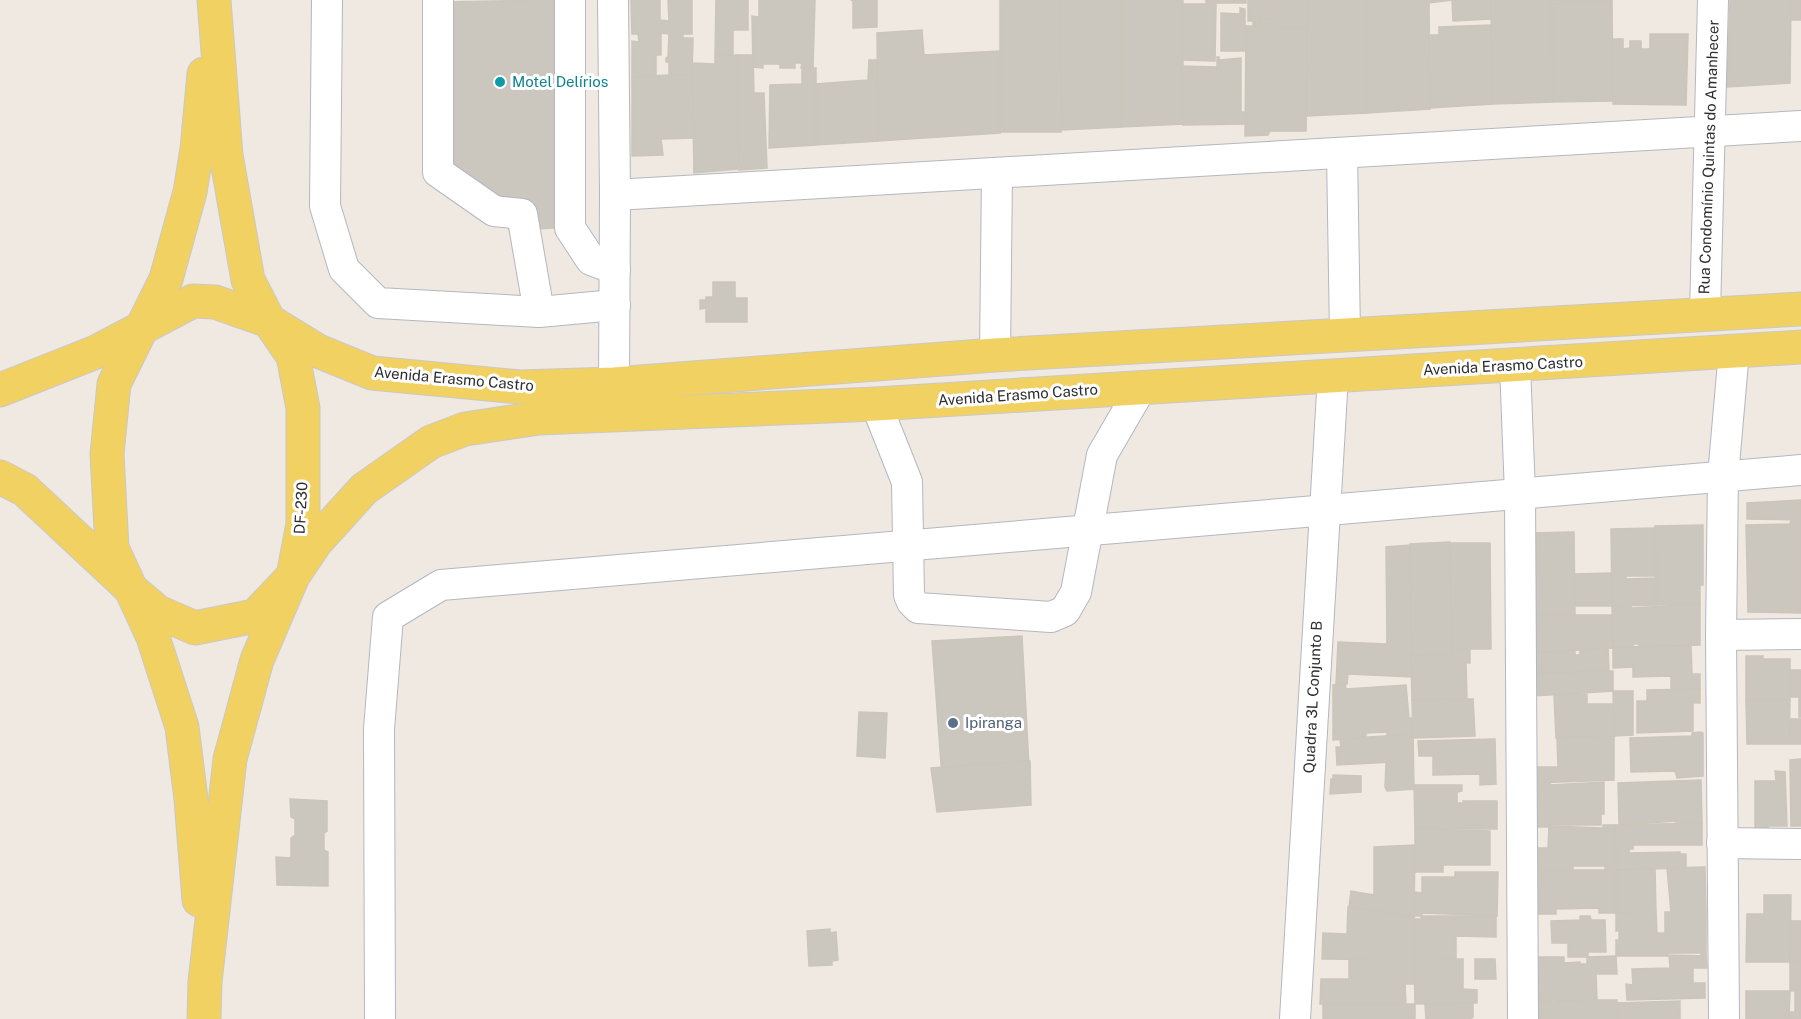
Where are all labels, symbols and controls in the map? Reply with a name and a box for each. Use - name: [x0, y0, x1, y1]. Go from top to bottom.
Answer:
- street label: Rua Condomínio Quintas do Amanhecer: [1695, 19, 1722, 295]
- place label: Motel Delírios: [512, 73, 608, 90]
- marker: Motel Delírios: [493, 75, 507, 89]
- street label: Avenida Erasmo Castro: [1422, 353, 1583, 378]
- street label: Avenida Erasmo Castro: [373, 363, 535, 394]
- street label: Avenida Erasmo Castro: [937, 380, 1099, 409]
- street label: DF-230: [291, 481, 310, 535]
- street label: Quadra 3L Conjunto B: [1300, 620, 1325, 774]
- place label: Ipiranga: [965, 714, 1022, 731]
- marker: Ipiranga: [946, 716, 960, 730]

